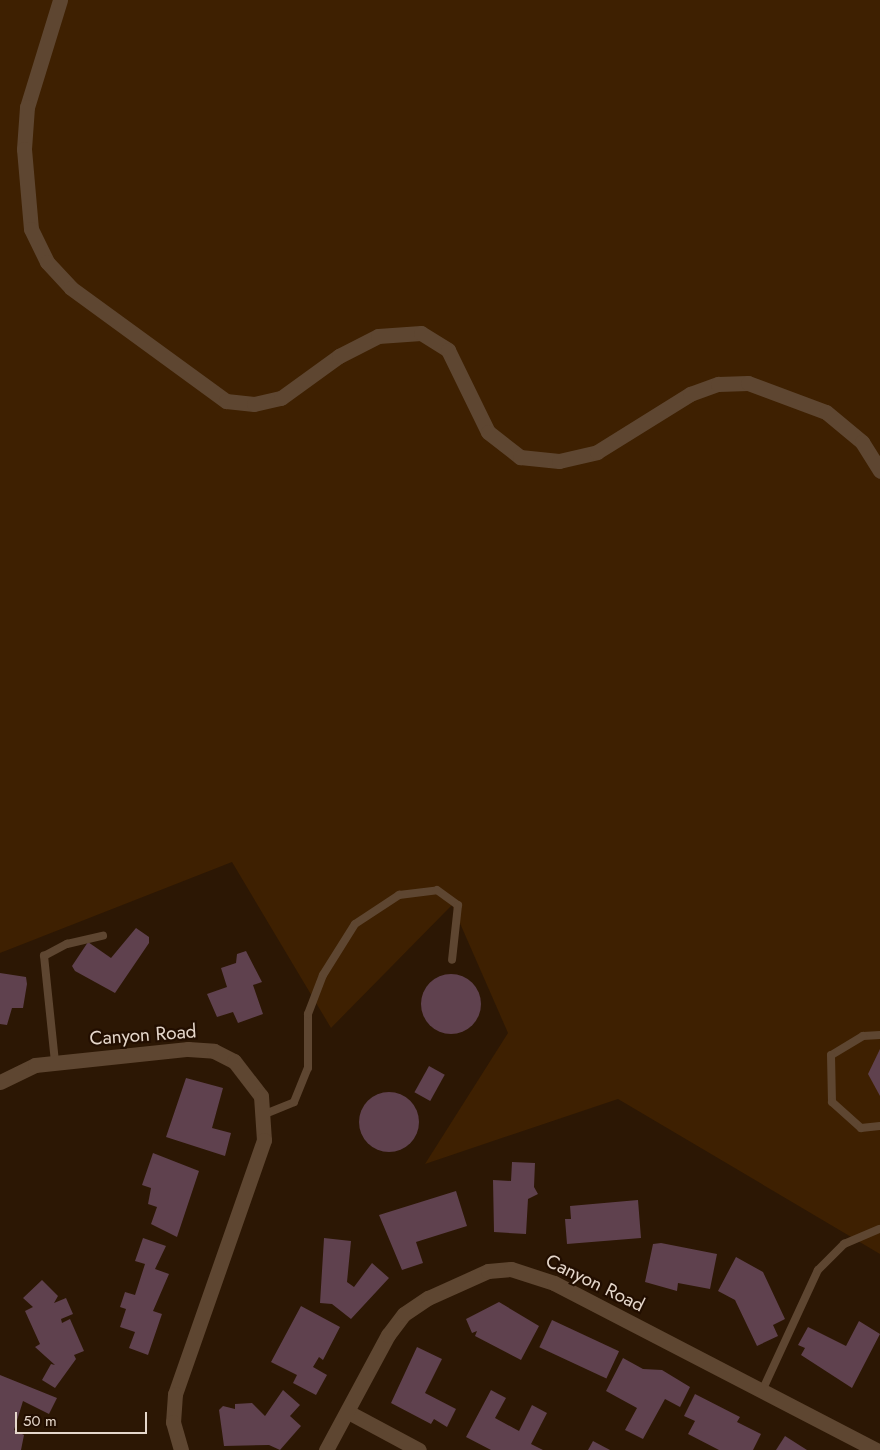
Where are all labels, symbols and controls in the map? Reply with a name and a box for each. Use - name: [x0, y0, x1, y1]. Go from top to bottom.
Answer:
- street label: Canyon Road: [89, 1020, 197, 1050]
- street label: Canyon Road: [542, 1249, 648, 1317]
- scale bar: [18, 1402, 150, 1434]
- text: 50 m: [23, 1410, 57, 1432]

